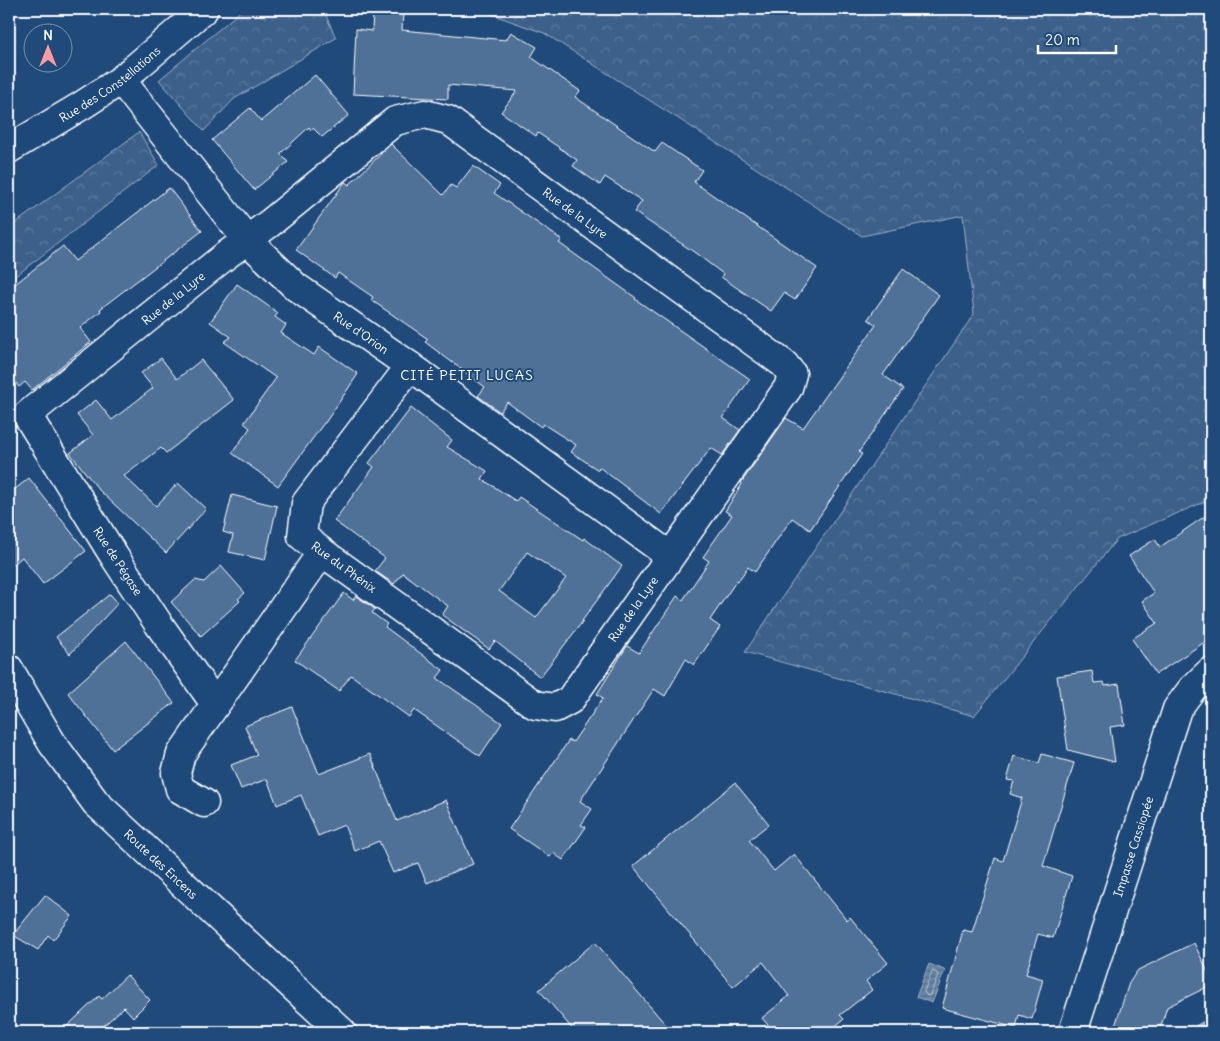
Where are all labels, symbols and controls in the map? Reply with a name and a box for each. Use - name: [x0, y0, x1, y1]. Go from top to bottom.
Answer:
- north arrow: [22, 22, 72, 72]
- scale bar: [1038, 22, 1115, 54]
- text: N: [43, 26, 53, 44]
- text: 20 m: [1045, 30, 1080, 49]
- street label: Rue des Constellations: [56, 42, 163, 125]
- street label: Rue de la Lyre: [540, 184, 611, 241]
- street label: Rue de la Lyre: [138, 268, 208, 328]
- street label: Rue d'Orion: [331, 308, 392, 357]
- district label: CITÉ PETIT LUCAS: [400, 366, 534, 384]
- street label: Rue de Pégase: [90, 524, 146, 598]
- street label: Rue du Phénix: [308, 538, 380, 596]
- street label: Rue de la Lyre: [605, 573, 661, 645]
- street label: Impasse Cassiopée: [1110, 794, 1156, 898]
- street label: Route des Encens: [121, 826, 201, 902]

